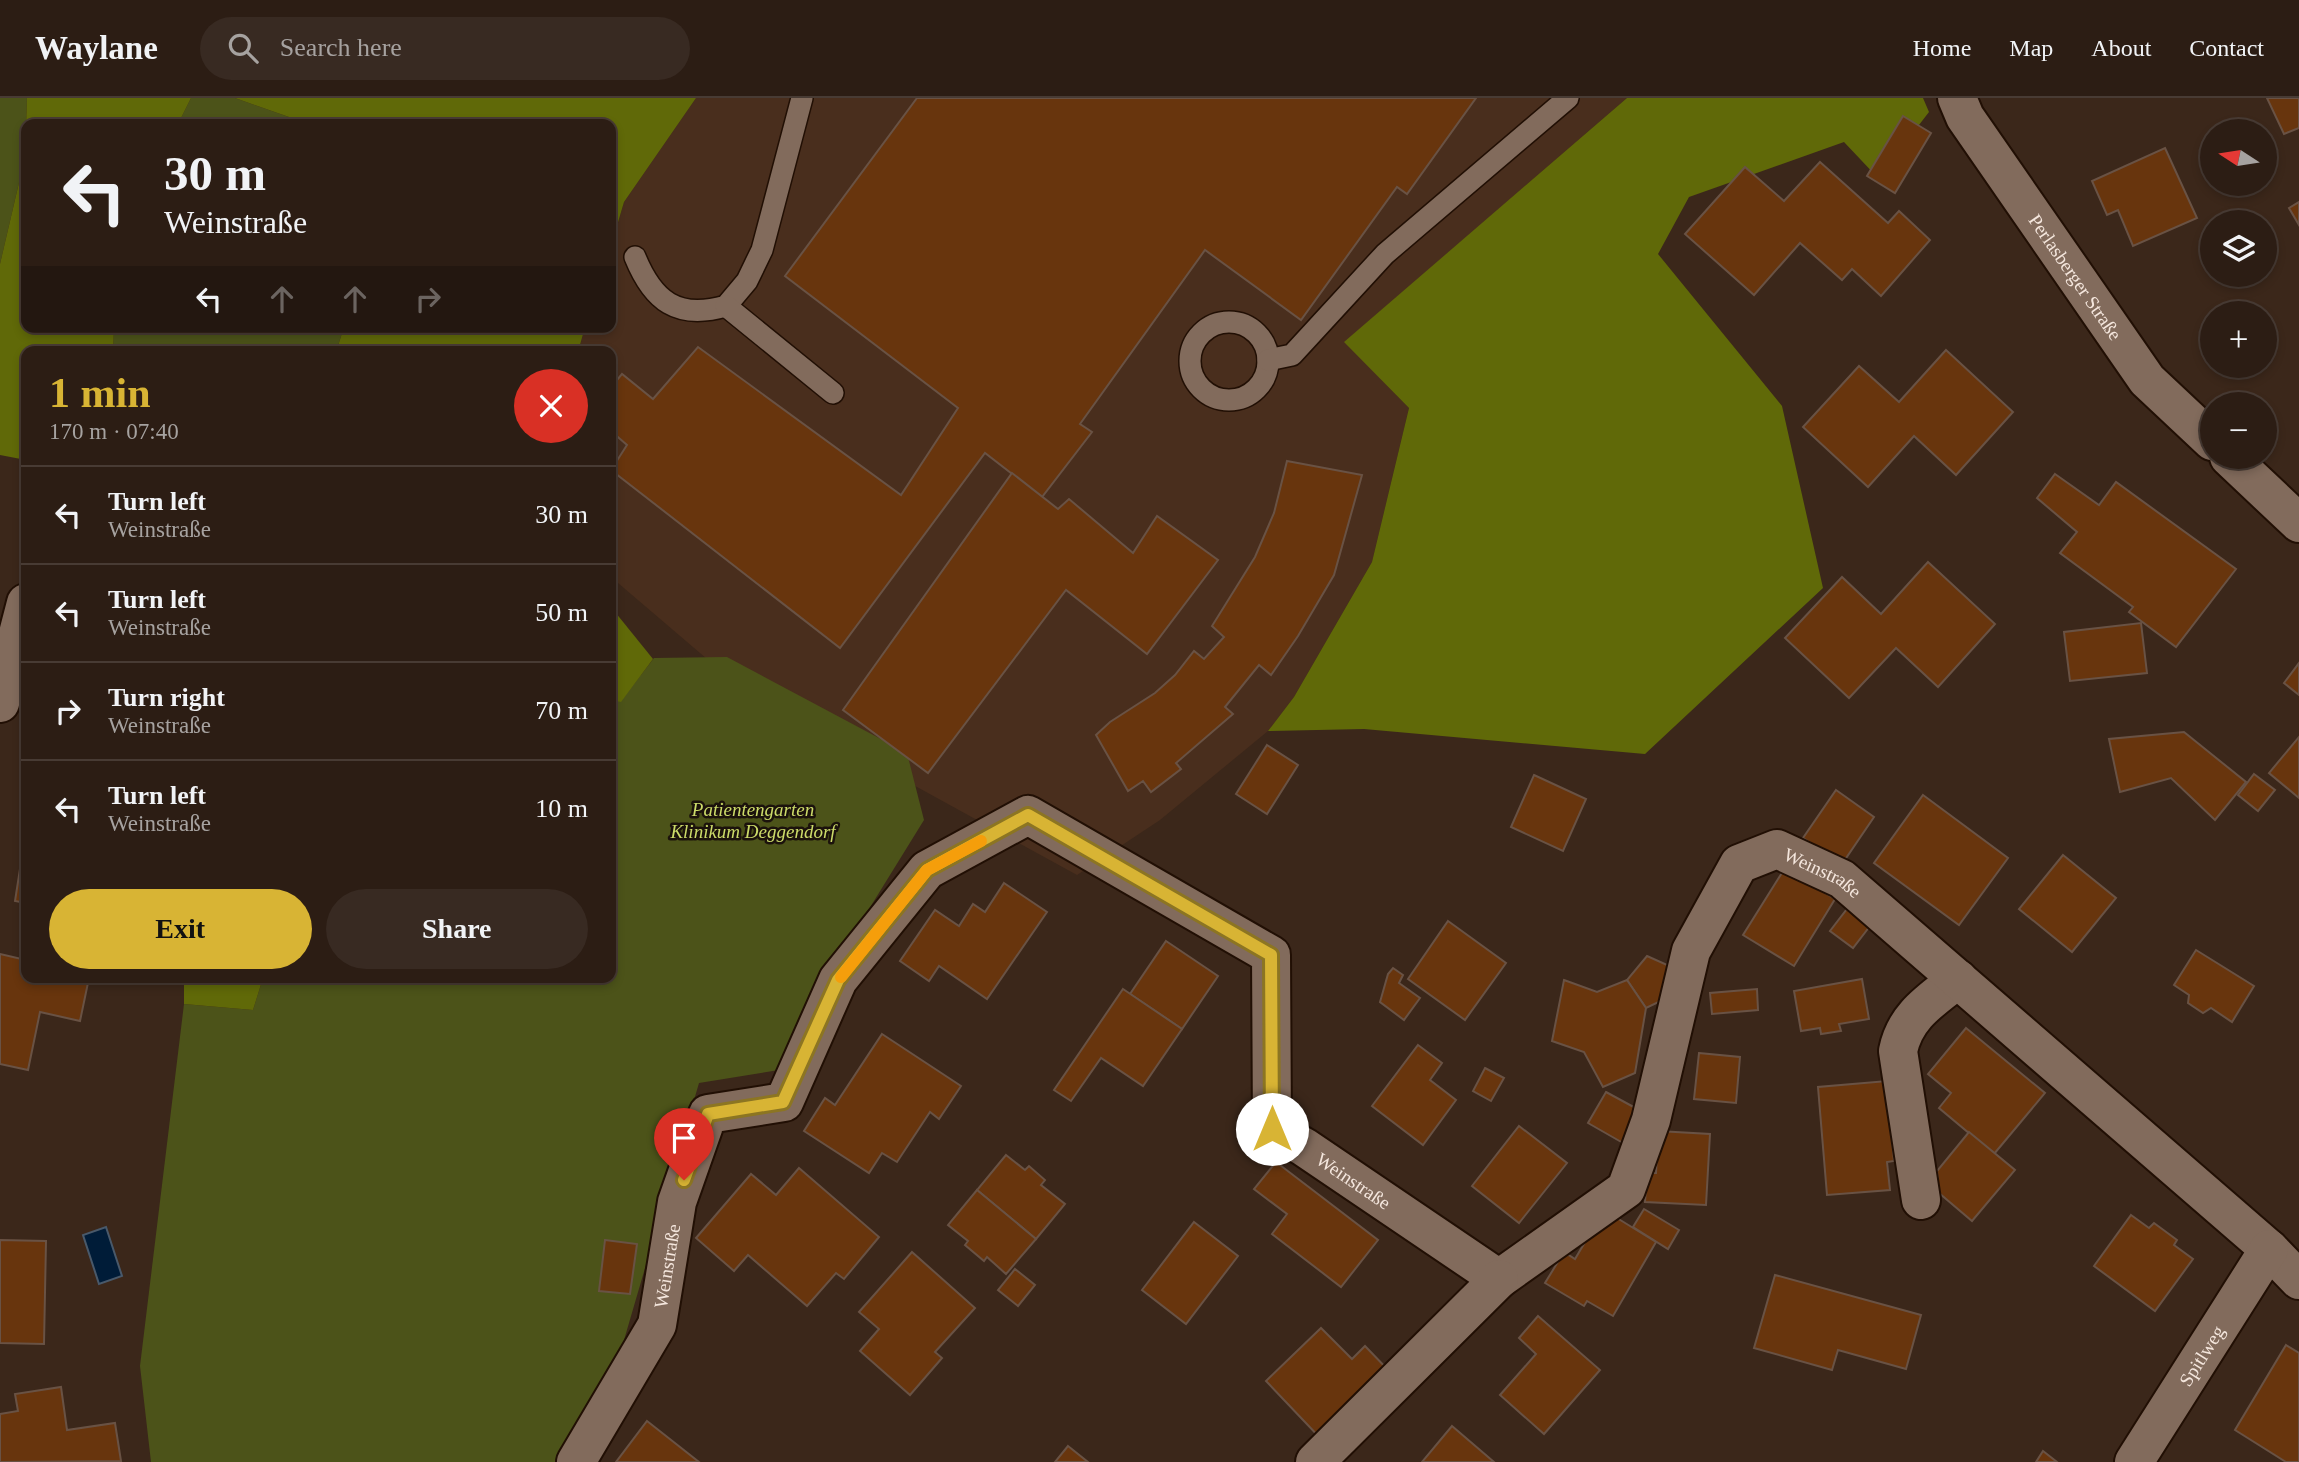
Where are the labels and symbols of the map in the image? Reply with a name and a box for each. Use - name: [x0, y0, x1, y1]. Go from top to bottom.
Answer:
- north arrow: [2200, 119, 2277, 196]
- street label: Perlasberger Straße: [2024, 210, 2126, 344]
- park label: Patientengarten Klinikum Deggendorf: [669, 799, 838, 842]
- street label: Weinstraße: [1781, 844, 1865, 902]
- position arrow: [1235, 1092, 1309, 1166]
- pin: [654, 1108, 714, 1180]
- street label: Weinstraße: [1312, 1148, 1394, 1214]
- street label: Weinstraße: [650, 1222, 684, 1310]
- street label: Spitlweg: [2175, 1321, 2229, 1390]

